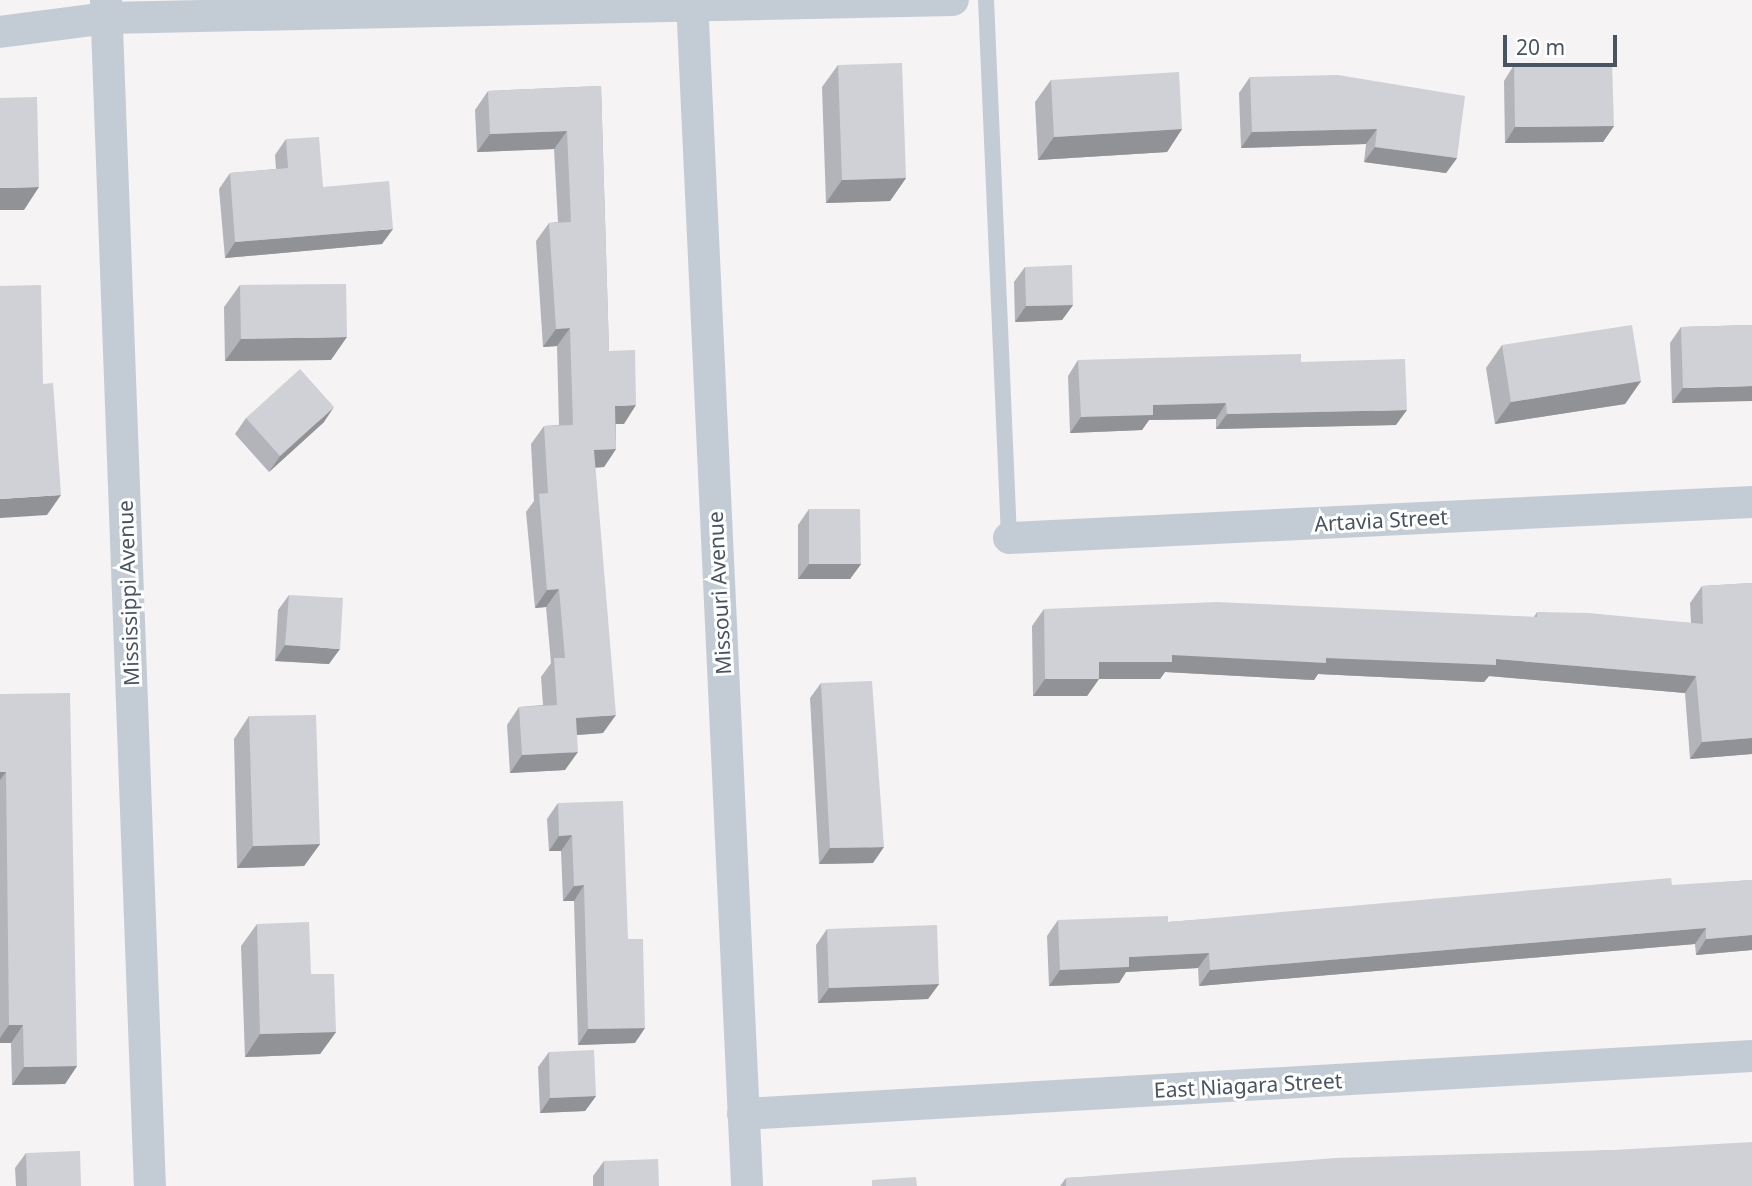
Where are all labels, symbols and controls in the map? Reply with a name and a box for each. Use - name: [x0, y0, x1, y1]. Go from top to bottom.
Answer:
- scale bar: [1507, 21, 1621, 65]
- text: 20 m: [1516, 33, 1565, 61]
- street label: Mississippi Avenue: [112, 500, 144, 686]
- street label: Artavia Street: [1314, 504, 1448, 536]
- street label: Missouri Avenue: [702, 511, 736, 675]
- street label: East Niagara Street: [1153, 1067, 1343, 1103]

